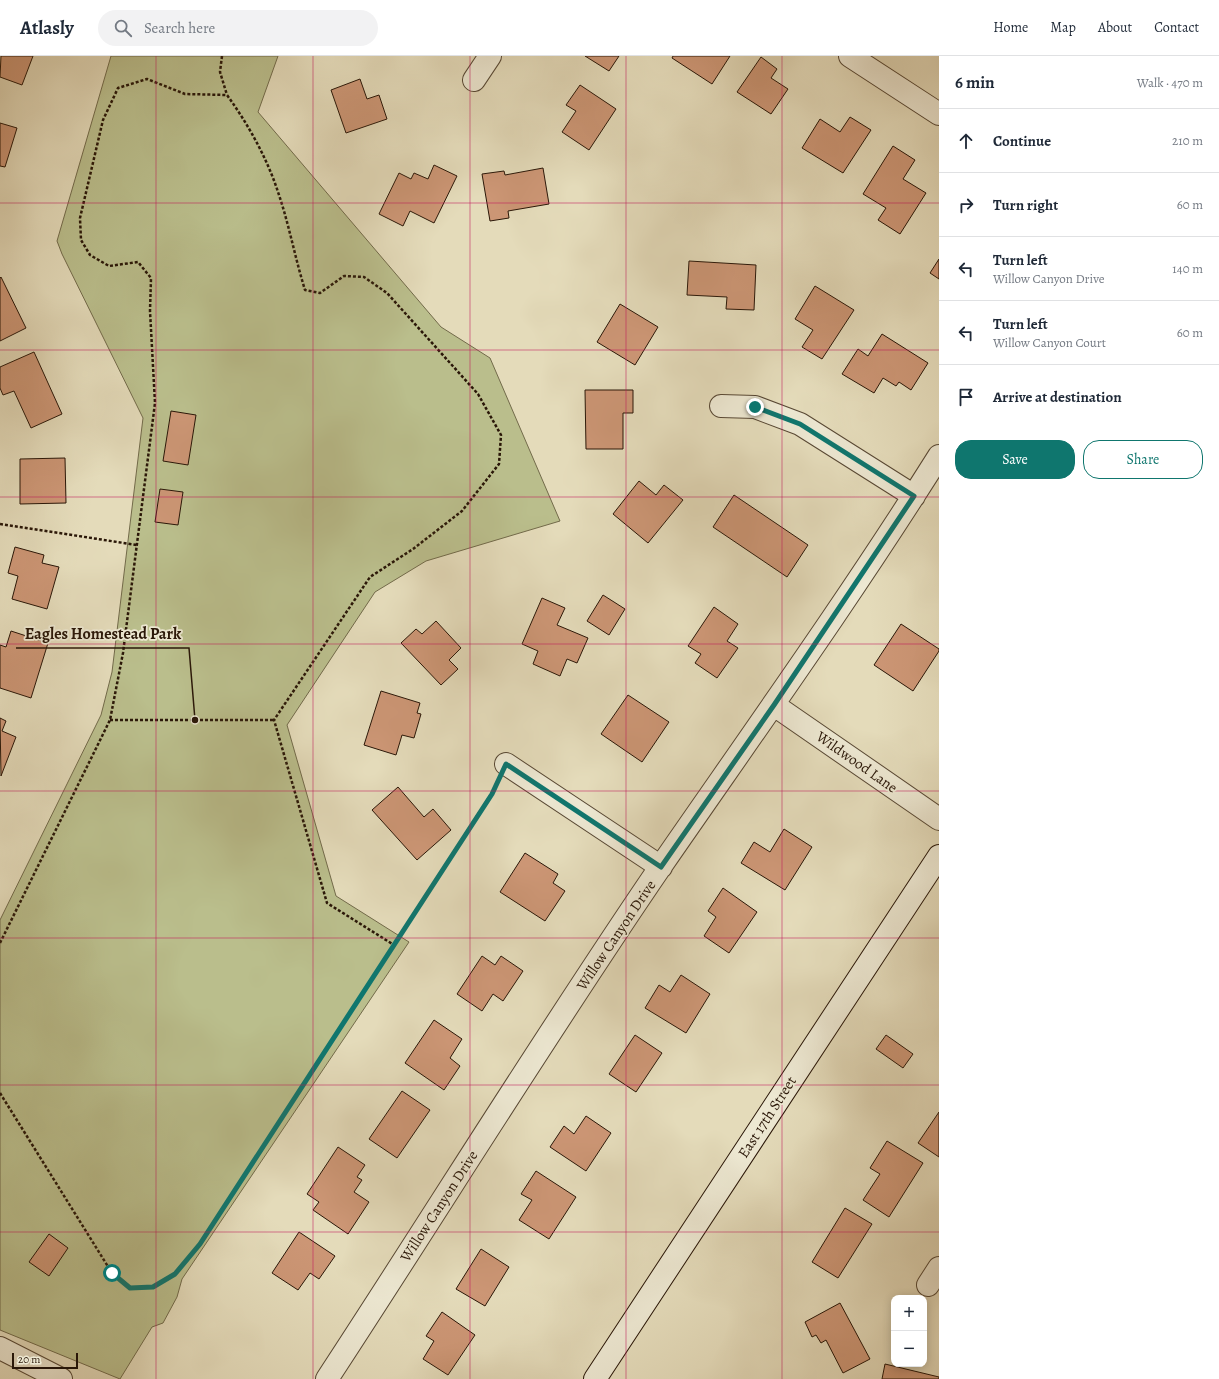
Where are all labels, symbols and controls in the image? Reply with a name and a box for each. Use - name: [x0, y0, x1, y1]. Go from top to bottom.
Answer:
- search box: [98, 10, 378, 46]
- text: Atlasly: [20, 15, 74, 41]
- icon: search: [112, 17, 134, 39]
- text: Search here: [144, 18, 215, 38]
- text: Home: [993, 18, 1028, 37]
- text: Map: [1050, 18, 1076, 37]
- text: About: [1098, 18, 1132, 37]
- text: Contact: [1154, 18, 1199, 37]
- text: 6 min: [955, 71, 995, 94]
- text: Walk · 470 m: [1137, 74, 1203, 91]
- icon: ahead: [955, 130, 977, 152]
- text: Continue: [993, 131, 1051, 151]
- text: 210 m: [1172, 132, 1203, 149]
- icon: right: [955, 194, 977, 216]
- text: Turn right: [993, 195, 1058, 215]
- text: 60 m: [1177, 196, 1203, 213]
- text: Turn left: [993, 250, 1048, 270]
- icon: left: [955, 258, 977, 280]
- text: 140 m: [1172, 260, 1203, 277]
- text: Willow Canyon Drive: [993, 270, 1105, 287]
- text: Turn left: [993, 314, 1048, 334]
- icon: left: [955, 322, 977, 344]
- text: 60 m: [1177, 324, 1203, 341]
- text: Willow Canyon Court: [993, 334, 1106, 351]
- icon: arrive: [955, 386, 977, 408]
- text: Arrive at destination: [993, 387, 1122, 407]
- route end: [746, 398, 764, 416]
- button: Save: [955, 440, 1075, 479]
- button: Share: [1083, 440, 1203, 479]
- callout: Eagles Homestead Park: [16, 620, 189, 648]
- text: Eagles Homestead Park: [25, 623, 182, 645]
- street label: Wildwood Lane: [811, 726, 902, 798]
- street label: Willow Canyon Drive: [571, 876, 660, 995]
- street label: East 17th Street: [733, 1072, 801, 1162]
- street label: Willow Canyon Drive: [395, 1146, 483, 1266]
- route start: [103, 1264, 121, 1282]
- map controls: [891, 1295, 927, 1367]
- button: +: [891, 1295, 927, 1331]
- button: −: [891, 1331, 927, 1367]
- scale bar: [12, 1351, 78, 1370]
- text: 20 m: [18, 1352, 40, 1367]

